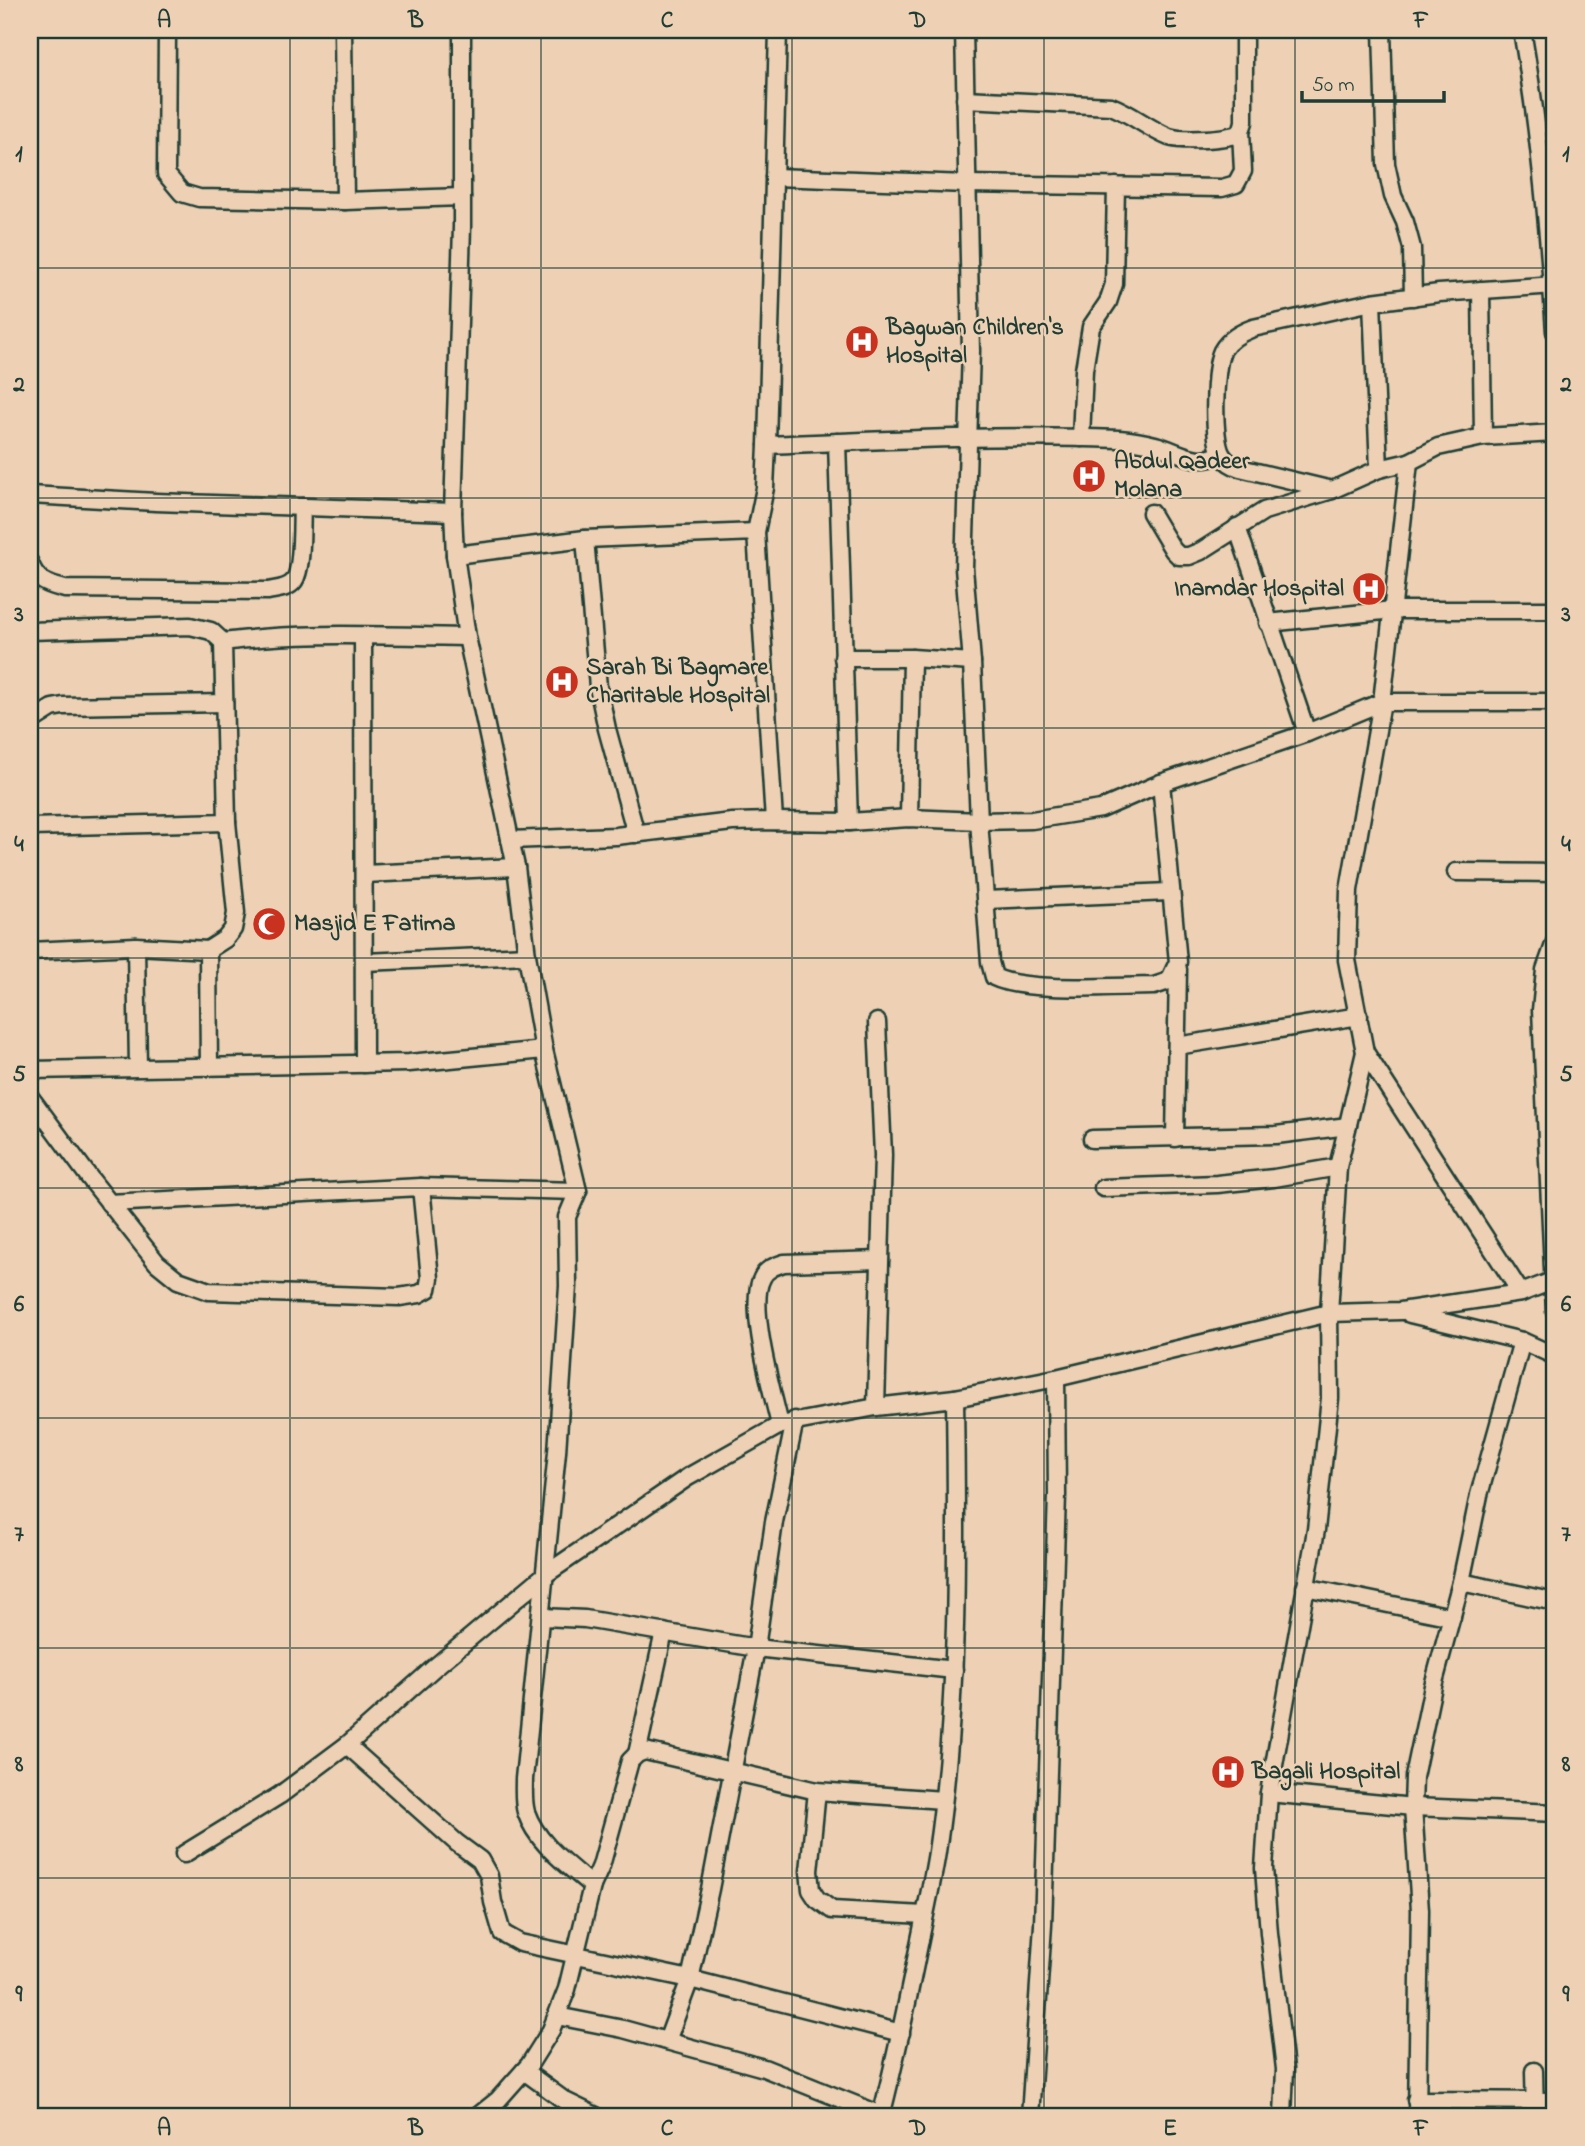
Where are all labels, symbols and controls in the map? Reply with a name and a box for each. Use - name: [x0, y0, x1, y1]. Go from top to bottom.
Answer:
- text: A: [157, 5, 171, 38]
- text: B: [407, 5, 424, 38]
- text: C: [661, 5, 674, 38]
- text: D: [909, 5, 926, 38]
- text: E: [1163, 5, 1177, 38]
- text: F: [1413, 5, 1429, 38]
- scale bar: [1302, 60, 1443, 104]
- text: 50 m: [1312, 71, 1355, 101]
- text: 1: [15, 139, 23, 172]
- text: 1: [1562, 139, 1570, 172]
- place label: Bagwan Children's Hospital: [885, 311, 1064, 374]
- hospital icon: Bagwan Children's Hospital: [843, 323, 881, 361]
- text: 2: [12, 369, 25, 402]
- text: 2: [1559, 369, 1572, 402]
- place label: Abdul Qadeer Molana: [1114, 445, 1250, 508]
- hospital icon: Abdul Qadeer Molana: [1070, 457, 1108, 495]
- hospital icon: Inamdar Hospital: [1350, 570, 1388, 608]
- place label: Inamdar Hospital: [1174, 572, 1344, 607]
- text: 3: [13, 599, 24, 632]
- text: 3: [1560, 599, 1571, 632]
- place label: Sarah Bi Bagmare Charitable Hospital: [586, 651, 770, 714]
- hospital icon: Sarah Bi Bagmare Charitable Hospital: [543, 663, 581, 701]
- text: 4: [14, 829, 24, 862]
- text: 4: [1561, 829, 1571, 862]
- mosque icon: Masjid E Fatima: [250, 905, 288, 943]
- place label: Masjid E Fatima: [294, 907, 455, 942]
- text: 5: [12, 1059, 26, 1092]
- text: 5: [1559, 1059, 1573, 1092]
- text: 6: [14, 1289, 25, 1322]
- text: 6: [1561, 1289, 1572, 1322]
- text: 7: [14, 1519, 24, 1552]
- text: 7: [1561, 1519, 1571, 1552]
- text: 8: [14, 1749, 24, 1782]
- text: 8: [1561, 1749, 1571, 1782]
- hospital icon: Bagali Hospital: [1209, 1753, 1247, 1791]
- place label: Bagali Hospital: [1251, 1755, 1400, 1791]
- text: 9: [15, 1979, 24, 2012]
- text: 9: [1562, 1979, 1571, 2012]
- text: A: [157, 2113, 171, 2146]
- text: B: [407, 2113, 424, 2146]
- text: C: [661, 2113, 674, 2146]
- text: D: [909, 2113, 926, 2146]
- text: E: [1163, 2113, 1177, 2146]
- text: F: [1413, 2113, 1429, 2146]

